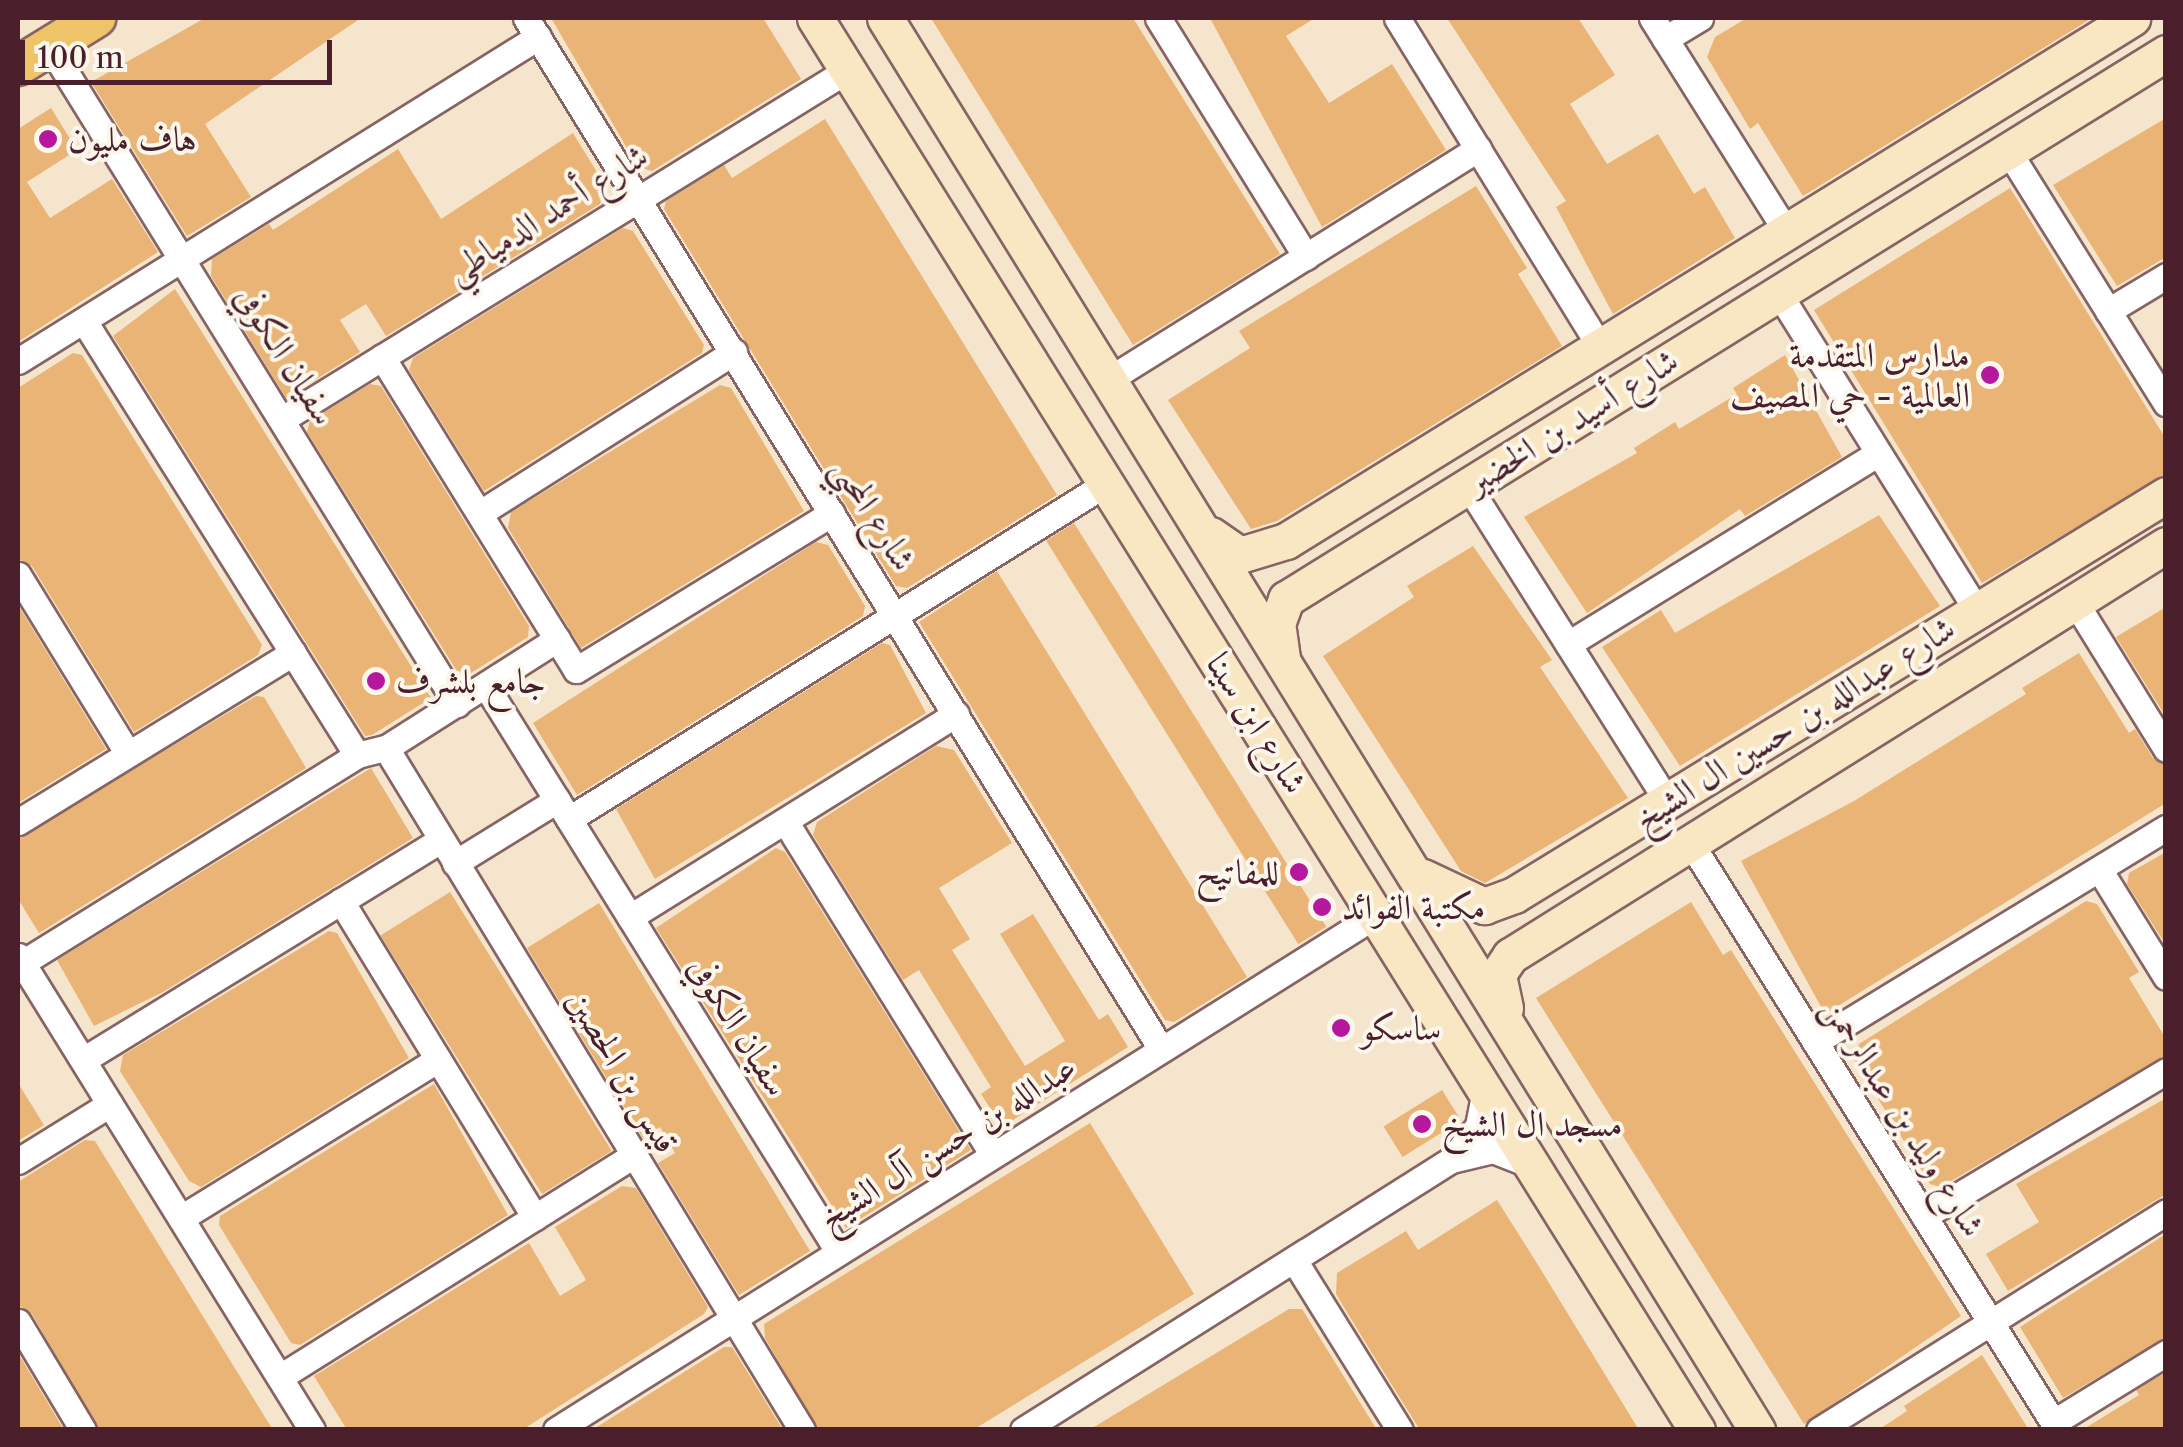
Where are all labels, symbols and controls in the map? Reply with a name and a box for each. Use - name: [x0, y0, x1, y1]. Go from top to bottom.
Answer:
- scale bar: [25, 20, 338, 82]
- text: 100 m: [37, 39, 124, 76]
- place label: هاف مليون: [68, 118, 197, 160]
- marker: هاف مليون: [37, 128, 59, 150]
- street label: شارع أحمد الدمياطي: [438, 134, 656, 292]
- street label: سفيان الكوفي: [227, 277, 345, 433]
- place label: مدارس المتقدمة العالمية - حي المصيف: [1730, 334, 1970, 416]
- street label: شارع أسيد بن الخضير: [1458, 339, 1686, 503]
- marker: مدارس المتقدمة العالمية - حي المصيف: [1979, 364, 2001, 386]
- street label: شارع المحبي: [823, 450, 925, 578]
- street label: شارع عبدالله بن حسين ال الشيخ: [1625, 607, 1963, 839]
- street label: شارع ابن سينا: [1197, 645, 1317, 801]
- place label: جامع بلشرف: [396, 660, 546, 702]
- marker: جامع بلشرف: [365, 670, 387, 692]
- place label: للمفاتيح: [1196, 851, 1279, 893]
- marker: للمفاتيح: [1288, 861, 1310, 883]
- place label: مكتبة الفوائد: [1342, 886, 1485, 928]
- marker: مكتبة الفوائد: [1311, 896, 1333, 918]
- street label: سفيان الكوفي: [680, 948, 798, 1104]
- street label: قيس بن الحصين: [558, 982, 688, 1160]
- street label: شارع وليد بن عبدالرحمن: [1814, 990, 1994, 1244]
- place label: ساسكو: [1361, 1007, 1441, 1049]
- marker: ساسكو: [1330, 1017, 1352, 1039]
- street label: عبدالله بن حسن آل الشيخ: [810, 1046, 1084, 1238]
- place label: مسجد ال الشيخ: [1442, 1103, 1623, 1145]
- marker: مسجد ال الشيخ: [1411, 1113, 1433, 1135]

